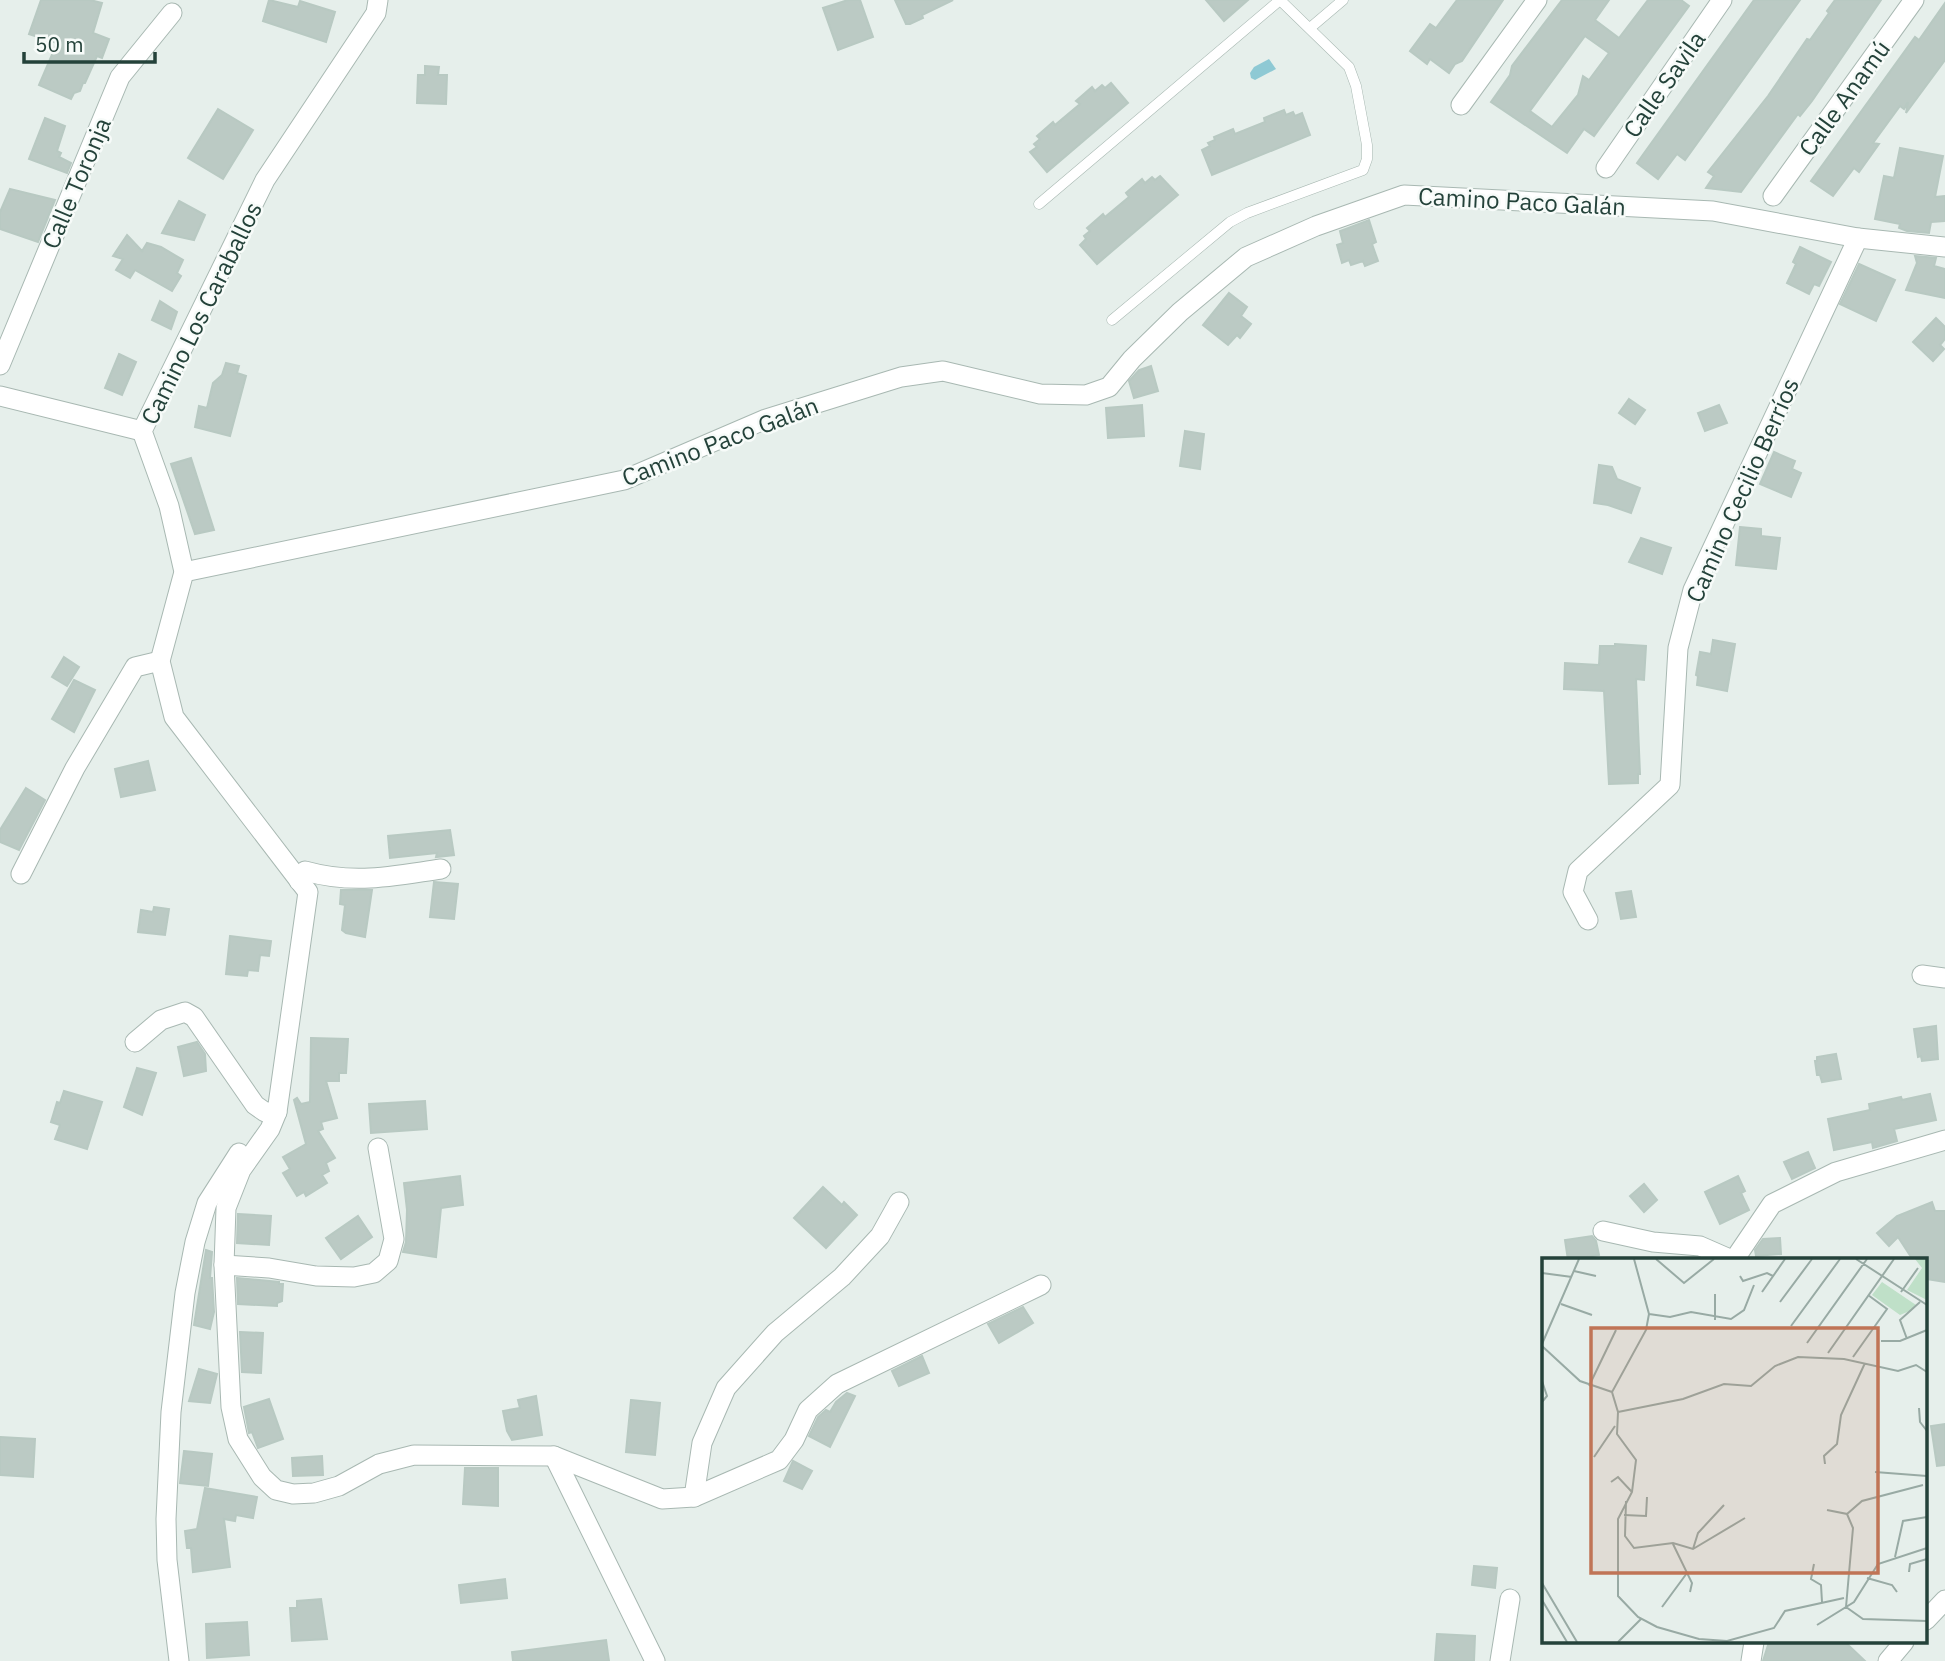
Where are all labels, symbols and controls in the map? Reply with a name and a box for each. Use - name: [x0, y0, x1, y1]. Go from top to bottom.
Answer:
- scale bar: [24, 21, 156, 65]
- street label: Calle Savila: [1616, 24, 1713, 144]
- text: 50 m: [35, 30, 84, 58]
- street label: Calle Anamú: [1791, 34, 1897, 162]
- street label: Calle Toronja: [34, 112, 118, 254]
- street label: Camino Paco Galán: [1417, 180, 1627, 222]
- street label: Camino Los Caraballos: [133, 196, 269, 430]
- street label: Camino Cecilio Berríos: [1678, 373, 1806, 607]
- street label: Camino Paco Galán: [617, 389, 823, 493]
- inset map: [1542, 1258, 1927, 1644]

